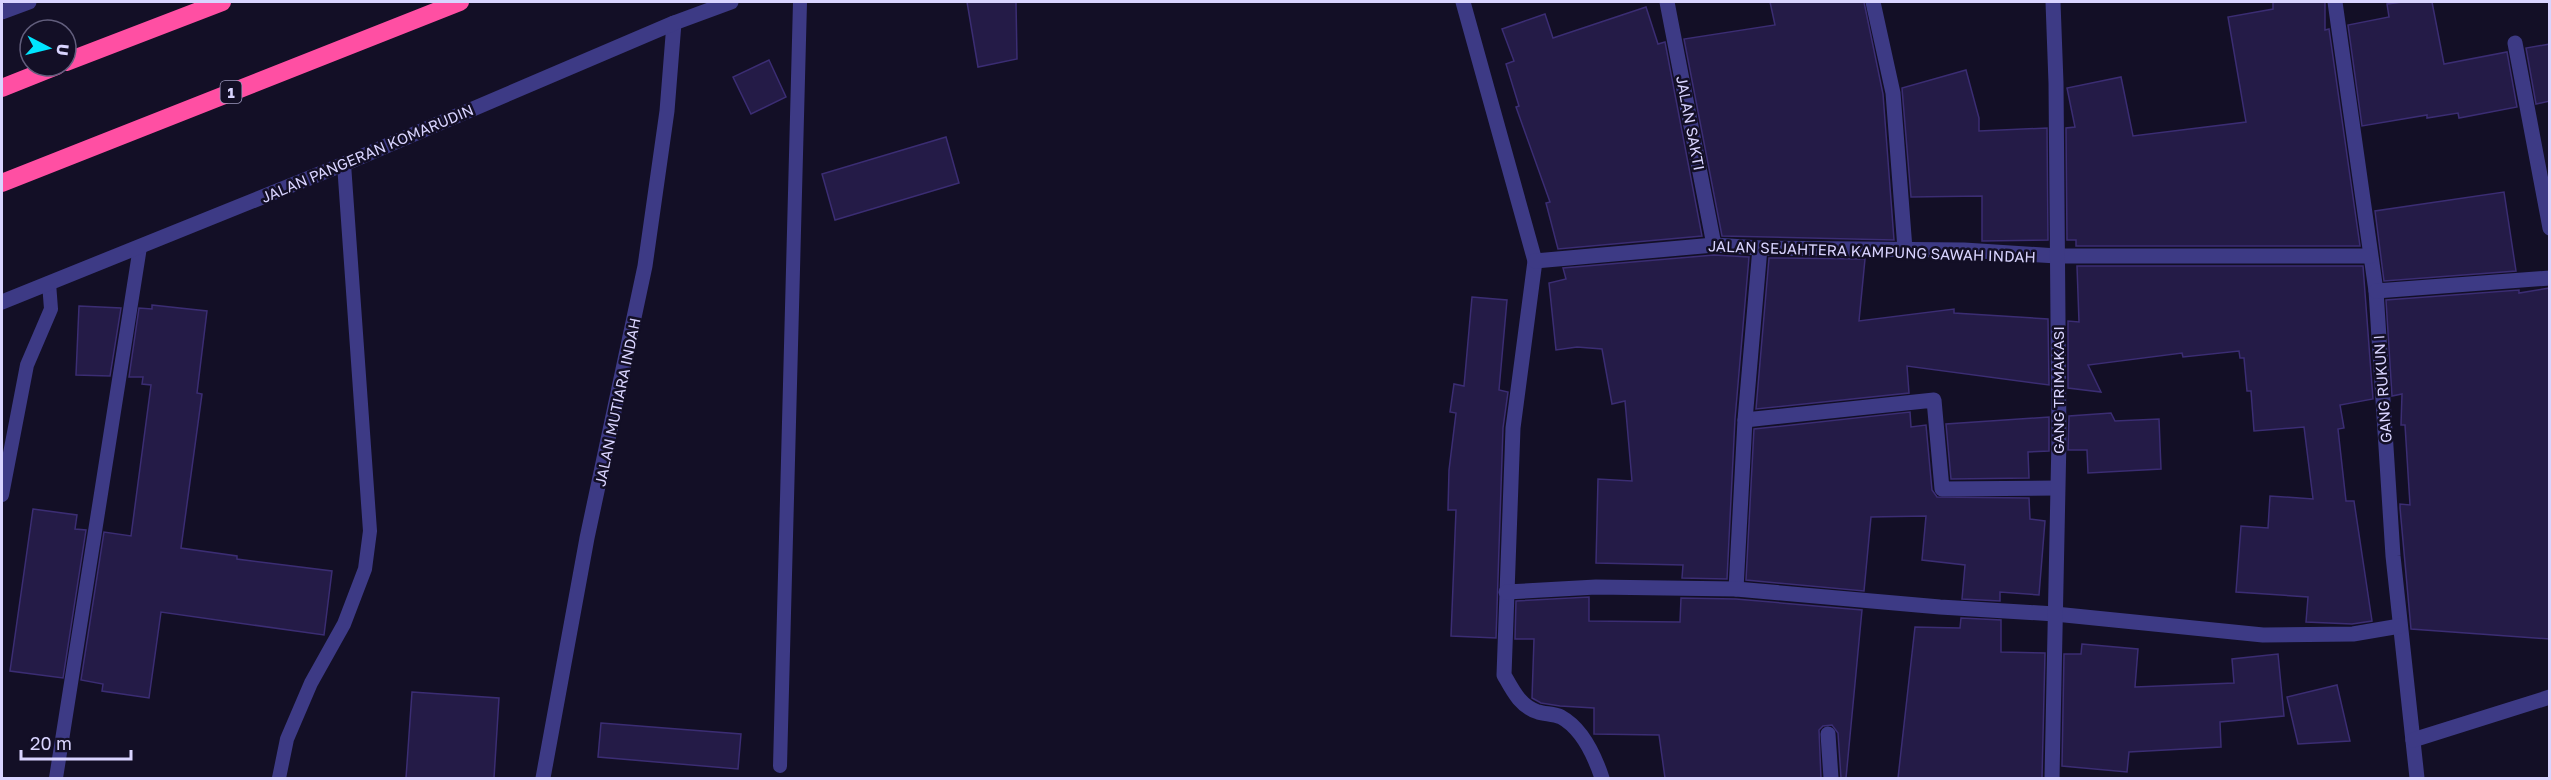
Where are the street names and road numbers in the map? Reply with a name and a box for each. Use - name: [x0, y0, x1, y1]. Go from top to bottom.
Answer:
- street label: JALAN SAKTI: [1673, 74, 1709, 172]
- road number: 1: [220, 81, 242, 103]
- street label: JALAN PANGERAN KOMARUDIN: [258, 100, 476, 206]
- street label: JALAN SEJAHTERA KAMPUNG SAWAH INDAH: [1708, 236, 2036, 266]
- street label: JALAN MUTIARA INDAH: [590, 316, 644, 488]
- street label: GANG TRIMAKASI: [2049, 326, 2067, 454]
- street label: GANG RUKUN I: [2369, 334, 2395, 444]

